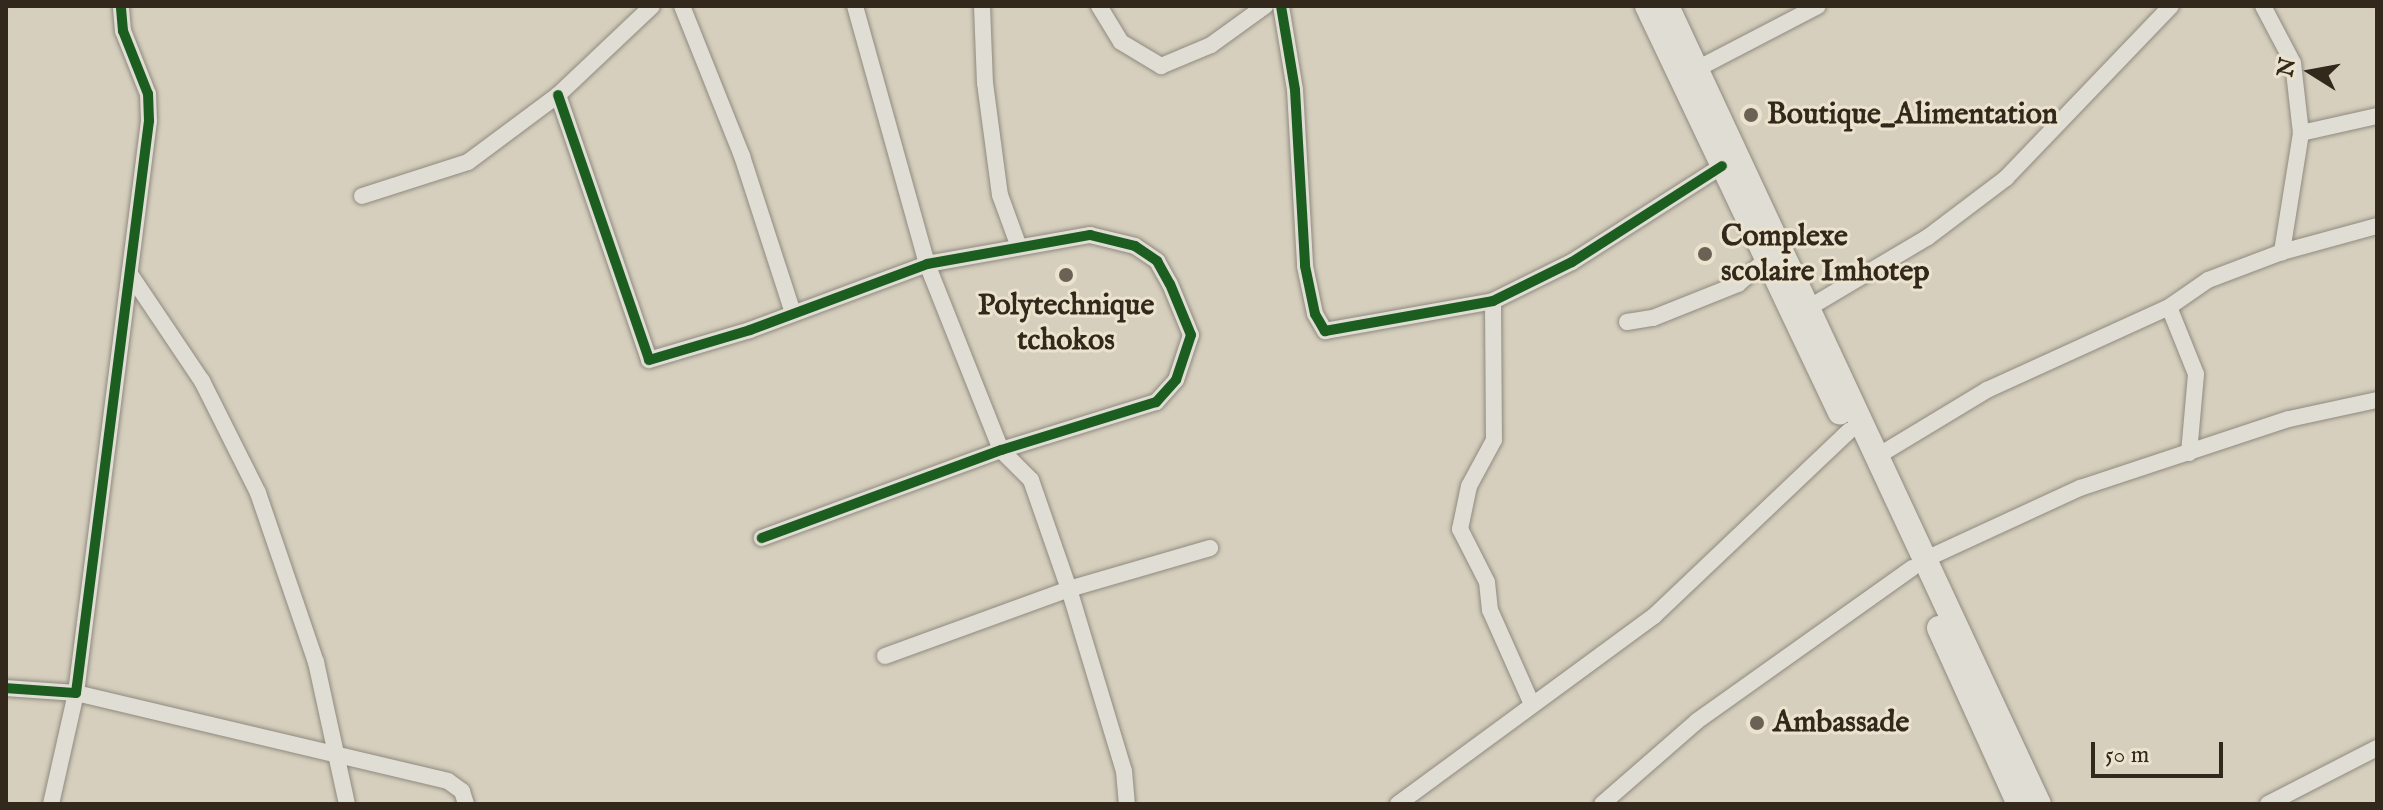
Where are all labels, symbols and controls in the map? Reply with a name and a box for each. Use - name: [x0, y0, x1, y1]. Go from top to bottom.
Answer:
- north arrow: [2271, 32, 2351, 112]
- text: N: [2272, 55, 2303, 79]
- place label: Boutique_Alimentation: [1767, 97, 2058, 133]
- marker: Boutique_Alimentation: [1742, 106, 1760, 124]
- place label: Complexe scolaire Imhotep: [1721, 219, 1929, 290]
- marker: Complexe scolaire Imhotep: [1696, 245, 1714, 263]
- marker: Polytechnique tchokos: [1057, 266, 1075, 284]
- place label: Polytechnique tchokos: [978, 288, 1154, 358]
- place label: Ambassade: [1773, 705, 1909, 741]
- marker: Ambassade: [1748, 714, 1766, 732]
- scale bar: [2095, 726, 2227, 776]
- text: 50 m: [2105, 740, 2149, 771]

